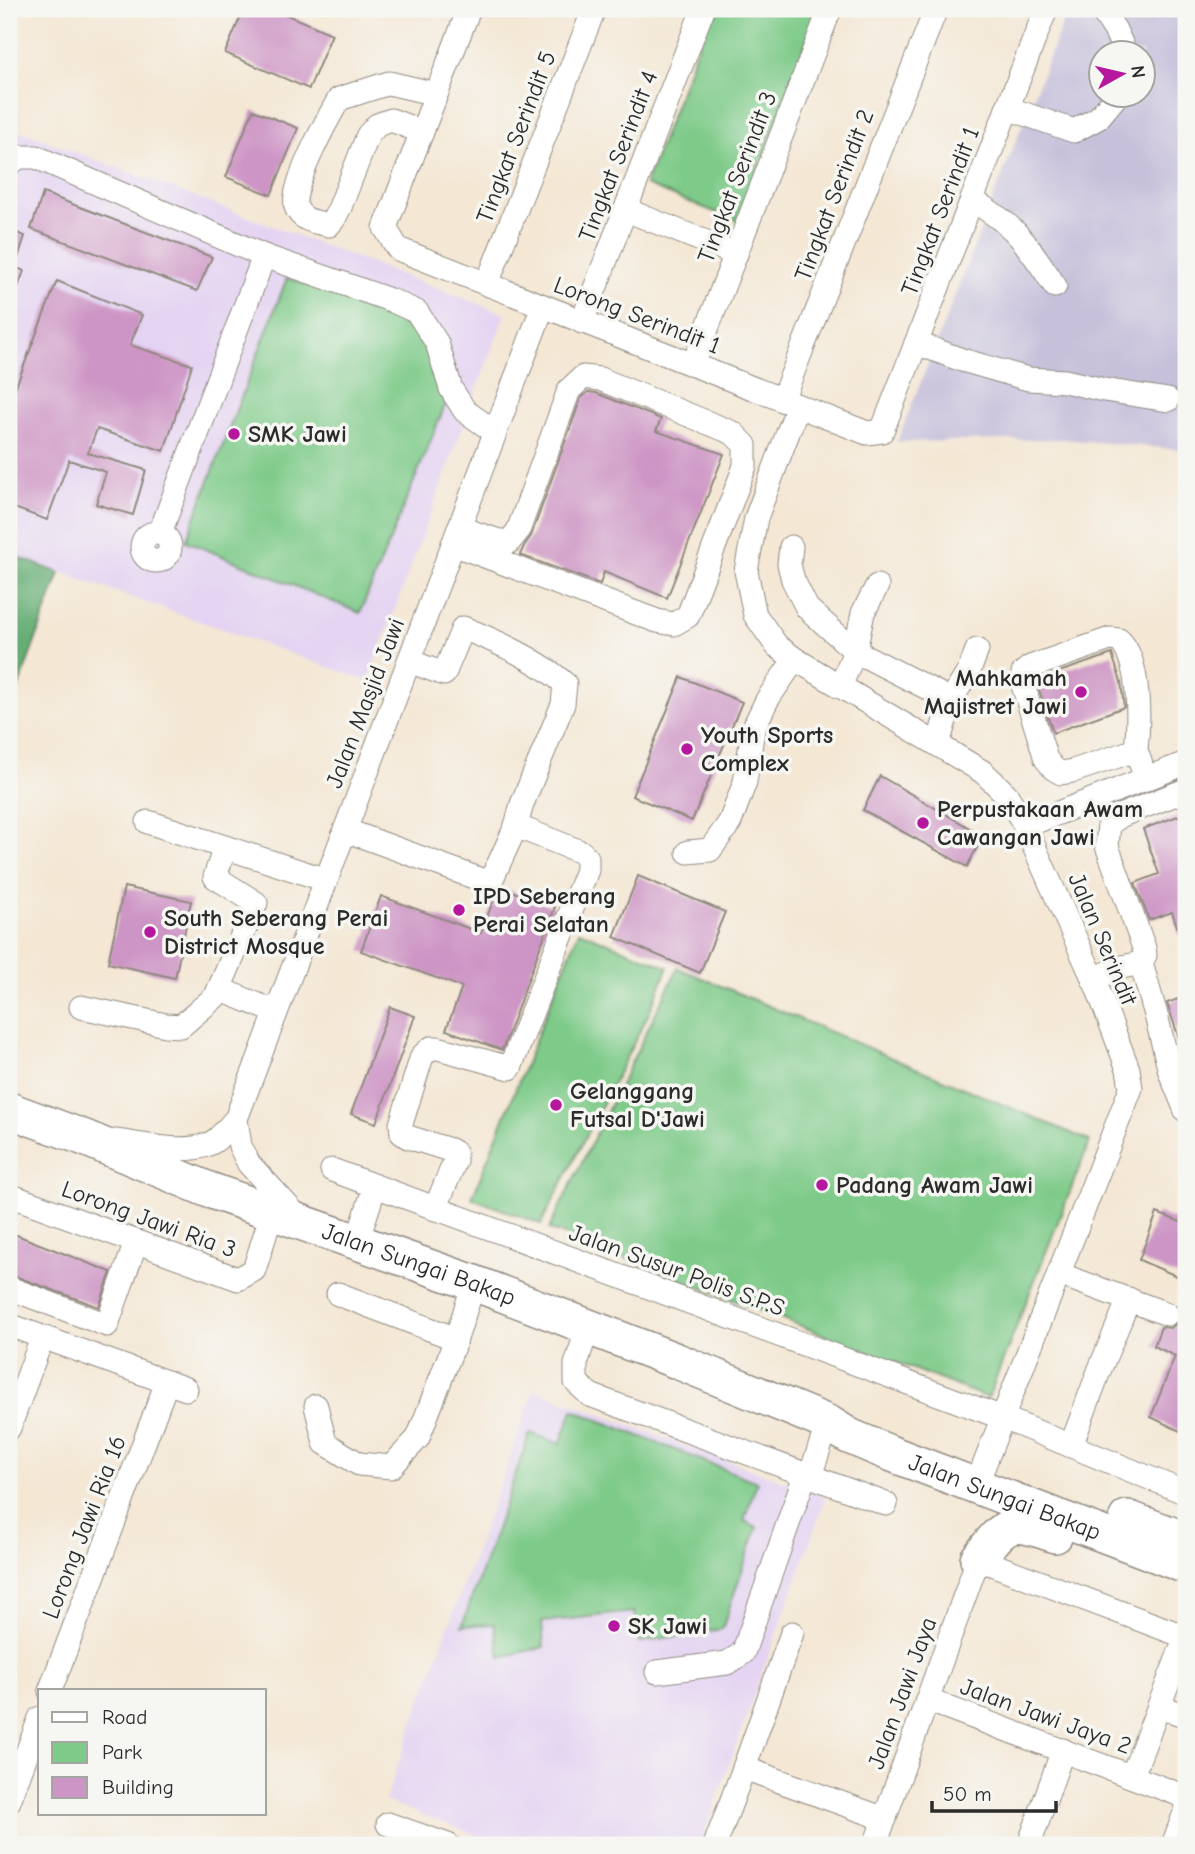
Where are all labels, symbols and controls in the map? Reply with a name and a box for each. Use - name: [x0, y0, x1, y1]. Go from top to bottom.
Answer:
- north arrow: [1086, 38, 1156, 108]
- street label: Tingkat Serindit 5: [470, 47, 562, 227]
- text: N: [1126, 64, 1150, 79]
- street label: Tingkat Serindit 4: [573, 67, 663, 245]
- street label: Tingkat Serindit 3: [691, 87, 783, 267]
- street label: Tingkat Serindit 2: [788, 105, 880, 285]
- street label: Tingkat Serindit 1: [895, 123, 985, 299]
- street label: Lorong Serindit 1: [550, 270, 724, 360]
- place label: SMK Jawi: [248, 420, 347, 448]
- marker: SMK Jawi: [226, 426, 242, 442]
- street label: Jalan Masjid Jawi: [320, 614, 410, 792]
- place label: Mahkamah Majistret Jawi: [924, 664, 1067, 720]
- marker: Mahkamah Majistret Jawi: [1073, 684, 1089, 700]
- place label: Youth Sports Complex: [701, 721, 833, 777]
- marker: Youth Sports Complex: [679, 741, 695, 757]
- place label: Perpustakaan Awam Cawangan Jawi: [937, 795, 1143, 851]
- marker: Perpustakaan Awam Cawangan Jawi: [915, 815, 931, 831]
- street label: Jalan Serindit: [1063, 869, 1144, 1010]
- place label: IPD Seberang Perai Selatan: [473, 882, 616, 938]
- marker: IPD Seberang Perai Selatan: [451, 902, 467, 918]
- place label: South Seberang Perai District Mosque: [164, 904, 388, 960]
- marker: South Seberang Perai District Mosque: [142, 924, 158, 940]
- place label: Gelanggang Futsal D'Jawi: [570, 1077, 705, 1133]
- marker: Gelanggang Futsal D'Jawi: [548, 1097, 564, 1113]
- place label: Padang Awam Jawi: [836, 1171, 1033, 1199]
- street label: Lorong Jawi Ria 3: [58, 1174, 240, 1264]
- marker: Padang Awam Jawi: [814, 1177, 830, 1193]
- street label: Jalan Sungai Bakap: [318, 1217, 519, 1312]
- street label: Jalan Susur Polis S.P.S: [565, 1218, 789, 1322]
- street label: Lorong Jawi Ria 16: [36, 1431, 132, 1623]
- street label: Jalan Sungai Bakap: [905, 1448, 1105, 1546]
- place label: SK Jawi: [628, 1612, 707, 1640]
- street label: Jalan Jawi Jaya: [862, 1613, 942, 1773]
- marker: SK Jawi: [606, 1618, 622, 1634]
- street label: Jalan Jawi Jaya 2: [957, 1672, 1135, 1760]
- legend: [38, 1689, 266, 1815]
- text: Road: [102, 1705, 147, 1729]
- text: Park: [102, 1740, 142, 1764]
- scale bar: [932, 1770, 1057, 1814]
- text: Building: [102, 1775, 174, 1799]
- text: 50 m: [943, 1782, 992, 1806]

